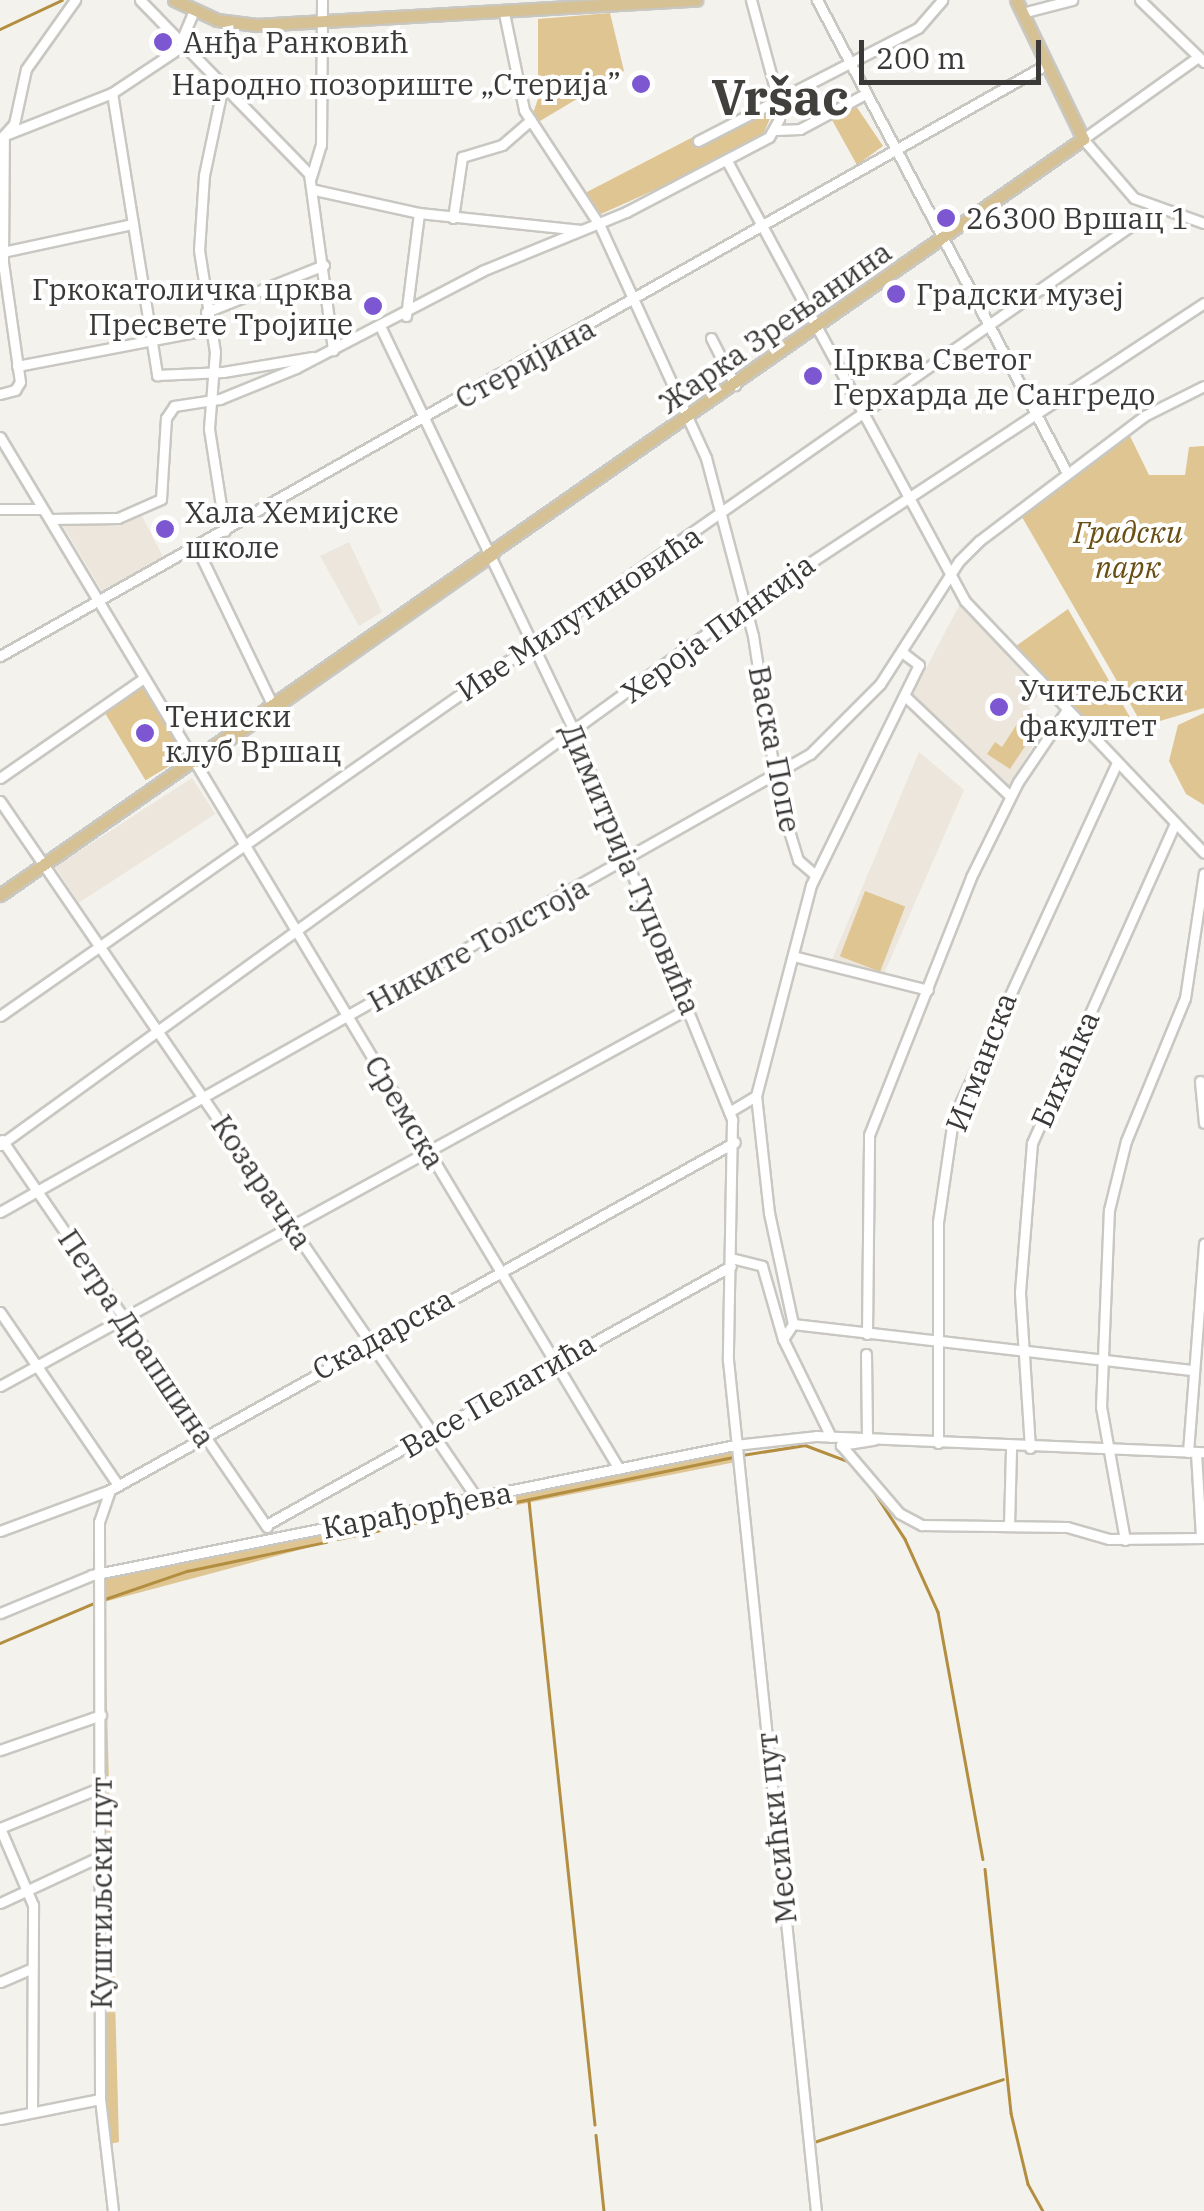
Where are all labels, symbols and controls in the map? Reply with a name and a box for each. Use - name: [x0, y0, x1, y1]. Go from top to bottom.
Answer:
- scale bar: [864, 20, 1046, 82]
- place label: Анђа Ранковић: [183, 24, 409, 60]
- marker: Анђа Ранковић: [152, 31, 174, 53]
- text: 200 m: [876, 38, 966, 77]
- place label: Народно позориште „Стерија”: [172, 66, 621, 102]
- district label: Vršac: [711, 67, 849, 127]
- marker: Народно позориште „Стерија”: [630, 73, 652, 95]
- place label: 26300 Вршац 1: [966, 200, 1189, 236]
- marker: 26300 Вршац 1: [935, 207, 957, 229]
- street label: Жарка Зрењанина: [652, 233, 898, 421]
- place label: Гркокатоличка црква Пресвете Тројице: [32, 271, 353, 342]
- place label: Градски музеј: [916, 276, 1124, 312]
- marker: Градски музеј: [885, 283, 907, 305]
- marker: Гркокатоличка црква Пресвете Тројице: [362, 295, 384, 317]
- street label: Стеријина: [449, 310, 601, 416]
- place label: Црква Светог Герхарда де Сангредо: [833, 341, 1155, 412]
- marker: Црква Светог Герхарда де Сангредо: [802, 365, 824, 387]
- place label: Хала Хемијске школе: [185, 494, 399, 564]
- park label: Градски парк: [1073, 514, 1183, 584]
- marker: Хала Хемијске школе: [154, 518, 176, 540]
- street label: Иве Милутиновића: [450, 518, 708, 708]
- street label: Хероја Пинкија: [615, 546, 821, 710]
- street label: Васка Попе: [741, 663, 809, 835]
- place label: Учитељски факултет: [1019, 672, 1184, 742]
- marker: Учитељски факултет: [988, 696, 1010, 718]
- place label: Тениски клуб Вршац: [165, 698, 341, 768]
- street label: Димитрија Туцовића: [553, 718, 709, 1020]
- marker: Тениски клуб Вршац: [134, 722, 156, 744]
- street label: Никите Толстоја: [362, 869, 594, 1019]
- street label: Игманска: [938, 987, 1024, 1137]
- street label: Бихаћка: [1023, 1005, 1107, 1133]
- street label: Сремска: [357, 1049, 453, 1175]
- street label: Козарачка: [204, 1108, 320, 1256]
- street label: Петра Драпшина: [51, 1222, 223, 1454]
- street label: Скадарска: [306, 1280, 460, 1388]
- street label: Васе Пелагића: [394, 1325, 602, 1465]
- street label: Карађорђева: [319, 1474, 515, 1546]
- street label: Месићки пут: [748, 1731, 804, 1925]
- street label: Куштиљски пут: [83, 1777, 119, 2009]

